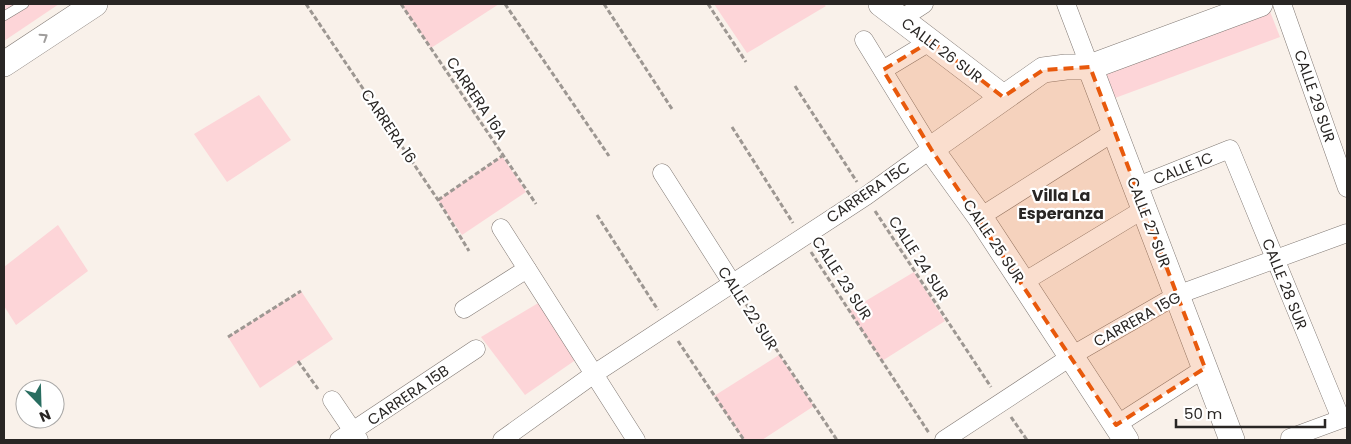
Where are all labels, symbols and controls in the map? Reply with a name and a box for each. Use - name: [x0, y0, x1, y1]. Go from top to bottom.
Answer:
- street label: CALLE 26 SUR: [897, 13, 987, 87]
- one-way arrow: [39, 34, 48, 43]
- street label: CALLE 29 SUR: [1289, 47, 1341, 145]
- street label: CARRERA 16A: [442, 53, 512, 143]
- street label: CARRERA 16: [356, 85, 422, 167]
- street label: CALLE 1C: [1150, 147, 1216, 189]
- street label: CARRERA 15C: [822, 156, 914, 228]
- street label: CALLE 27 SUR: [1122, 174, 1176, 270]
- district label: Villa La Esperanza: [1018, 184, 1104, 225]
- street label: CALLE 25 SUR: [958, 195, 1030, 287]
- street label: CALLE 24 SUR: [884, 212, 954, 304]
- street label: CALLE 23 SUR: [807, 232, 877, 324]
- street label: CALLE 28 SUR: [1257, 235, 1313, 333]
- street label: CALLE 22 SUR: [713, 262, 783, 354]
- street label: CARRERA 15G: [1090, 286, 1185, 352]
- street label: CARRERA 15B: [363, 360, 453, 430]
- north arrow: [15, 379, 65, 429]
- scale bar: [1176, 396, 1325, 428]
- text: 50 m: [1184, 403, 1222, 424]
- text: N: [36, 405, 54, 427]

